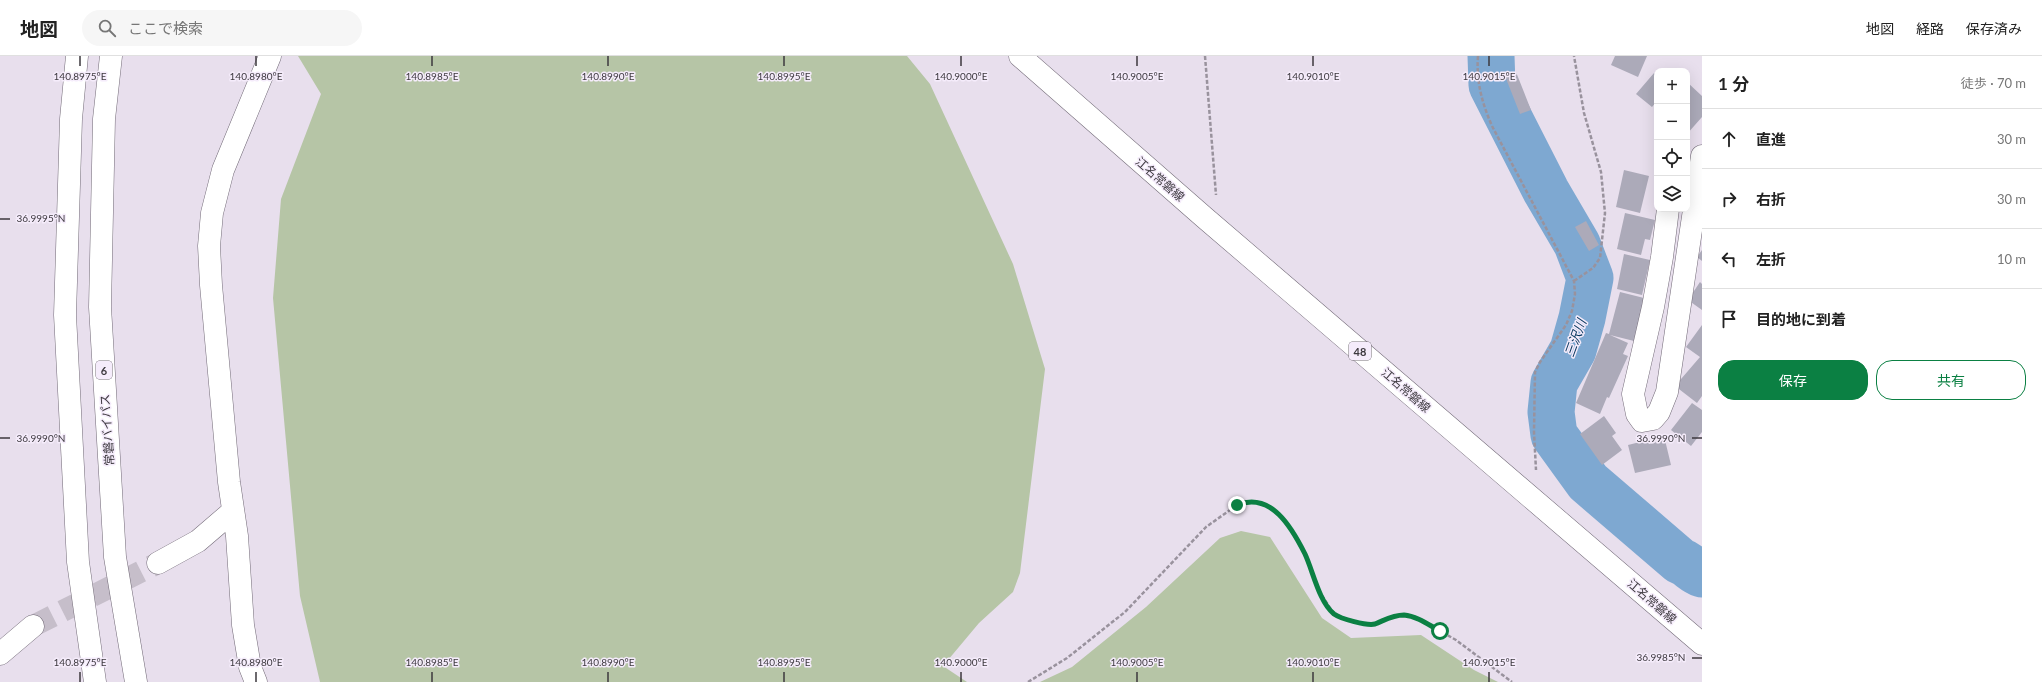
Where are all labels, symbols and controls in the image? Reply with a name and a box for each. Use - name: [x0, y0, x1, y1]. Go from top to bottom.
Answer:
- search box: [82, 10, 362, 46]
- text: 地図: [20, 17, 58, 40]
- icon: search: [96, 17, 118, 39]
- text: ここで検索: [128, 19, 203, 37]
- text: 地図: [1866, 20, 1894, 37]
- text: 経路: [1916, 20, 1944, 37]
- text: 保存済み: [1966, 20, 2022, 37]
- map controls: [1654, 68, 1690, 212]
- button: +: [1654, 68, 1690, 104]
- text: 140.8975°E: [54, 70, 107, 82]
- text: 140.8980°E: [230, 70, 283, 82]
- text: 140.8985°E: [406, 70, 459, 82]
- text: 140.8990°E: [582, 70, 635, 82]
- text: 140.8995°E: [758, 70, 811, 82]
- text: 140.9000°E: [935, 70, 988, 82]
- text: 140.9005°E: [1111, 70, 1164, 82]
- text: 140.9010°E: [1287, 70, 1340, 82]
- text: 140.9015°E: [1463, 70, 1516, 82]
- text: 1 分: [1718, 73, 1749, 94]
- text: 徒歩 · 70 m: [1961, 75, 2026, 91]
- button: −: [1654, 104, 1690, 140]
- icon: ahead: [1718, 128, 1740, 150]
- text: 直進: [1756, 130, 1786, 148]
- text: 30 m: [1997, 131, 2026, 147]
- button: locate: [1654, 140, 1690, 176]
- street label: 江名常磐線: [1132, 154, 1188, 204]
- button: layers: [1654, 176, 1690, 212]
- icon: right: [1718, 188, 1740, 210]
- text: 右折: [1756, 190, 1786, 208]
- text: 30 m: [1997, 191, 2026, 207]
- text: 36.9995°N: [17, 212, 65, 224]
- icon: left: [1718, 248, 1740, 270]
- text: 左折: [1756, 250, 1786, 268]
- text: 10 m: [1997, 251, 2026, 267]
- icon: arrive: [1718, 308, 1740, 330]
- text: 目的地に到着: [1756, 310, 1846, 328]
- water label: 三沢川: [1561, 315, 1590, 359]
- road number: 48: [1349, 342, 1371, 360]
- button: 保存: [1718, 360, 1868, 400]
- button: 共有: [1876, 360, 2026, 400]
- road number: 6: [96, 361, 112, 379]
- street label: 江名常磐線: [1378, 365, 1434, 415]
- street label: 常磐バイパス: [97, 394, 117, 466]
- text: 36.9990°N: [17, 432, 65, 444]
- text: 36.9990°N: [1637, 432, 1685, 444]
- route end: [1228, 496, 1246, 514]
- street label: 江名常磐線: [1624, 576, 1680, 626]
- route start: [1431, 622, 1449, 640]
- text: 36.9985°N: [1637, 651, 1685, 663]
- text: 140.8975°E: [54, 656, 107, 668]
- text: 140.8980°E: [230, 656, 283, 668]
- text: 140.8985°E: [406, 656, 459, 668]
- text: 140.8990°E: [582, 656, 635, 668]
- text: 140.8995°E: [758, 656, 811, 668]
- text: 140.9000°E: [935, 656, 988, 668]
- text: 140.9005°E: [1111, 656, 1164, 668]
- text: 140.9010°E: [1287, 656, 1340, 668]
- text: 140.9015°E: [1463, 656, 1516, 668]

